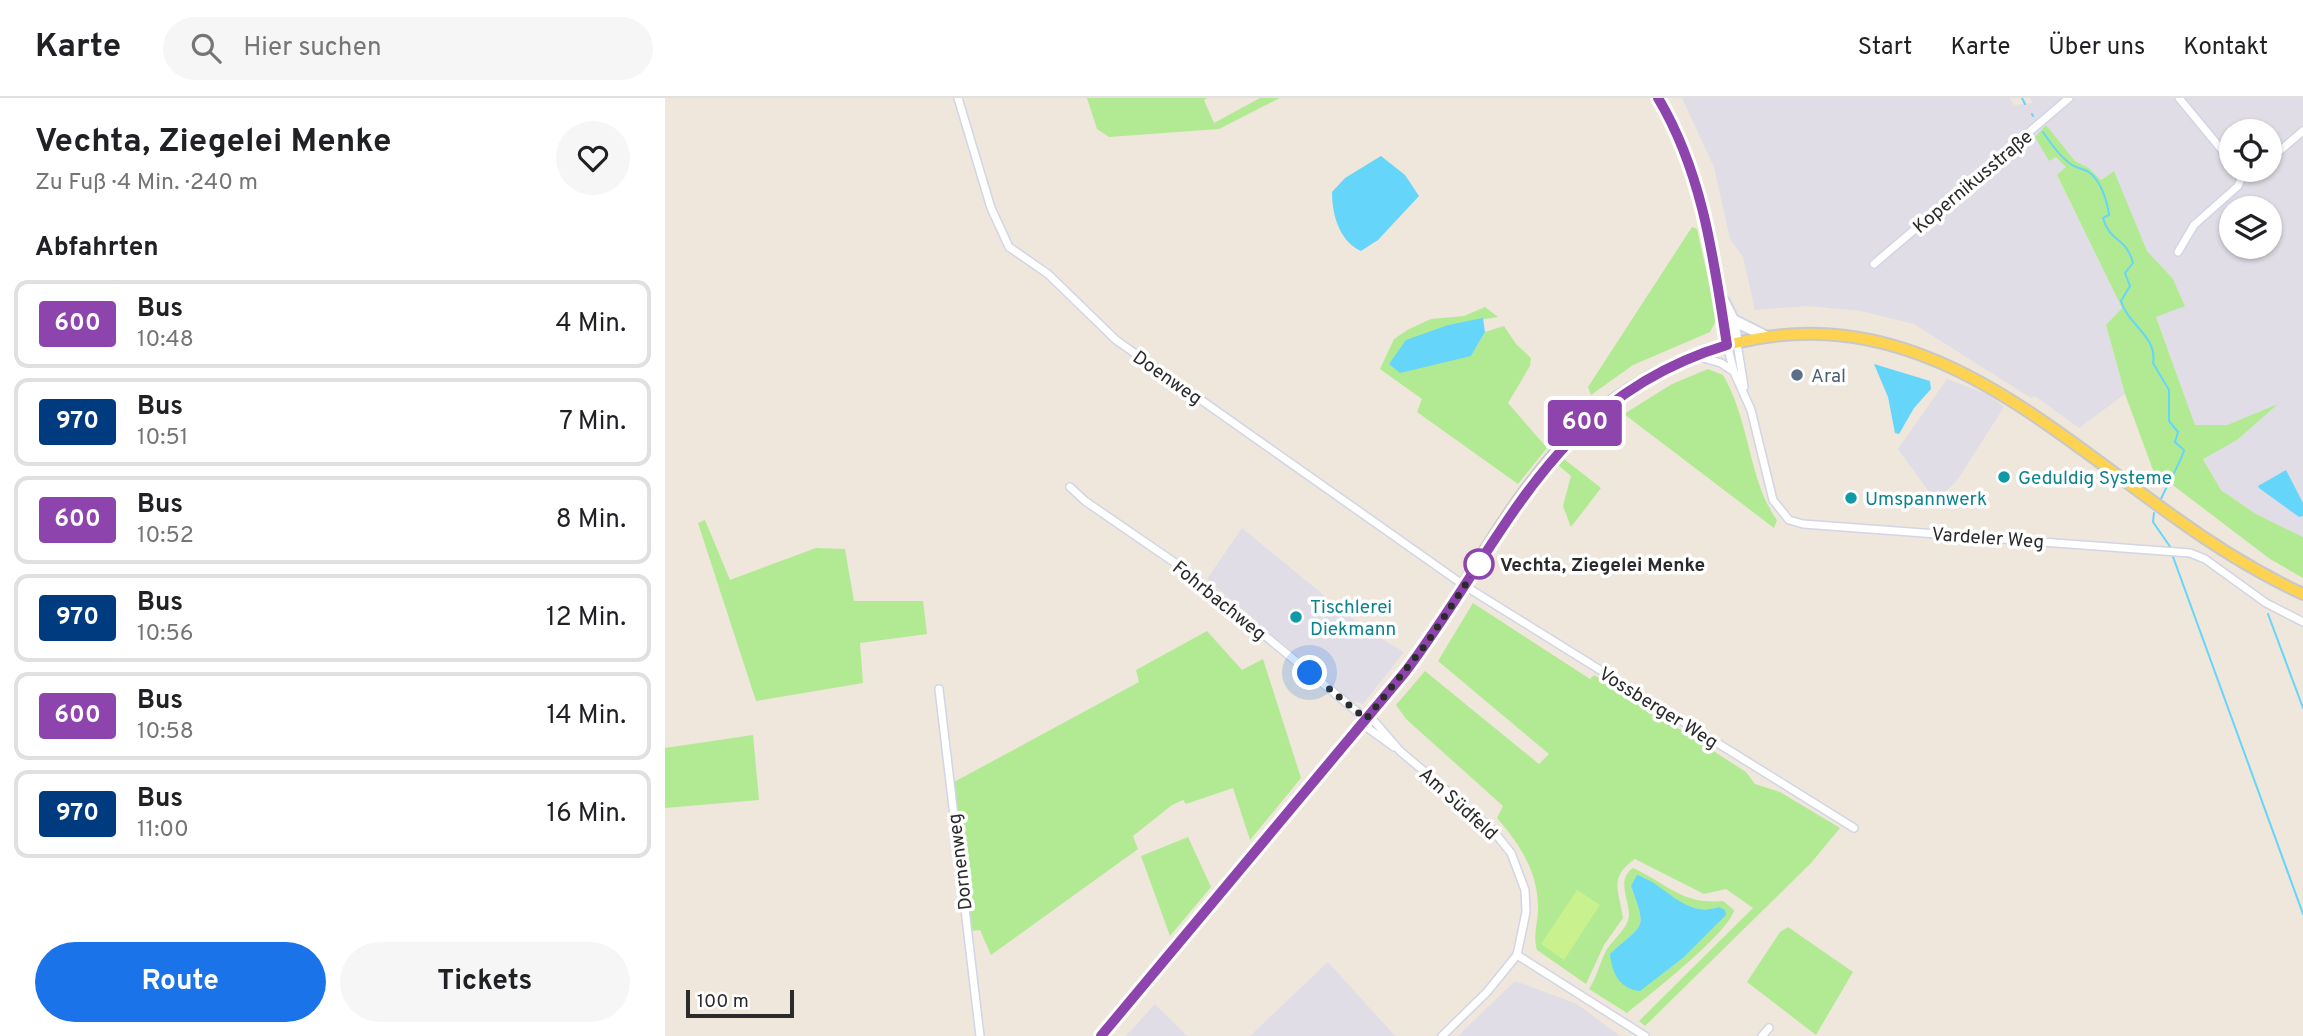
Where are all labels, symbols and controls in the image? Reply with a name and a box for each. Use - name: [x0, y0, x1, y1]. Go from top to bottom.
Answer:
- search box: [163, 17, 653, 80]
- text: Karte: [35, 27, 121, 69]
- icon: search: [187, 29, 225, 67]
- text: Hier suchen: [243, 32, 382, 65]
- text: Start: [1858, 33, 1912, 63]
- text: Karte: [1950, 33, 2010, 63]
- text: Über uns: [2048, 33, 2145, 63]
- text: Kontakt: [2183, 33, 2268, 63]
- map controls: [2219, 119, 2282, 259]
- button: locate: [2219, 119, 2282, 182]
- button: heart: [556, 121, 630, 195]
- text: Vechta, Ziegelei Menke: [35, 122, 391, 164]
- street label: Kopernikusstraße: [1908, 125, 2038, 240]
- text: Zu Fuß · 4 Min. · 240 m: [35, 169, 258, 198]
- button: layers: [2219, 196, 2282, 259]
- text: Abfahrten: [35, 232, 159, 265]
- text: Bus: [137, 293, 183, 326]
- text: 4 Min.: [556, 308, 626, 341]
- text: 600: [54, 309, 101, 339]
- text: 10:48: [137, 326, 194, 355]
- street label: Doenweg: [1128, 346, 1206, 411]
- place label: Aral: [1811, 365, 1846, 389]
- marker: Aral: [1789, 367, 1805, 383]
- text: Bus: [137, 391, 183, 424]
- line badge: 600: [1545, 400, 1625, 446]
- text: 7 Min.: [559, 406, 626, 439]
- text: 970: [56, 407, 99, 437]
- text: 600: [1562, 408, 1608, 438]
- text: 10:51: [137, 424, 188, 453]
- place label: Geduldig Systeme: [2018, 467, 2172, 491]
- marker: Geduldig Systeme: [1996, 469, 2012, 485]
- place label: Umspannwerk: [1865, 488, 1987, 512]
- text: Bus: [137, 489, 183, 522]
- marker: Umspannwerk: [1843, 490, 1859, 506]
- text: 8 Min.: [556, 504, 626, 537]
- text: 600: [54, 505, 101, 535]
- text: 10:52: [137, 522, 194, 551]
- street label: Vardeler Weg: [1931, 523, 2045, 555]
- marker: Vechta, Ziegelei Menke: [1464, 549, 1494, 579]
- place label: Vechta, Ziegelei Menke: [1500, 554, 1705, 578]
- street label: Fohrbachweg: [1167, 556, 1271, 647]
- text: Bus: [137, 587, 183, 620]
- place label: Tischlerei Diekmann: [1310, 596, 1396, 642]
- text: 12 Min.: [546, 602, 626, 635]
- text: 970: [56, 603, 99, 633]
- marker: Tischlerei Diekmann: [1288, 609, 1304, 625]
- text: 10:56: [137, 620, 194, 649]
- your location: [1292, 655, 1327, 690]
- street label: Vossberger Weg: [1594, 662, 1722, 755]
- text: Bus: [137, 685, 183, 718]
- text: 14 Min.: [546, 700, 626, 733]
- text: 600: [54, 701, 101, 731]
- text: 10:58: [137, 718, 194, 747]
- street label: Am Südfeld: [1413, 763, 1502, 846]
- text: Bus: [137, 783, 183, 816]
- text: 16 Min.: [546, 798, 626, 831]
- text: 970: [56, 799, 99, 829]
- street label: Dornenweg: [943, 812, 979, 911]
- text: 11:00: [137, 816, 189, 845]
- button: Route: [35, 942, 326, 1022]
- button: Tickets: [340, 942, 630, 1022]
- scale bar: [686, 987, 795, 1019]
- text: 100 m: [697, 990, 749, 1014]

